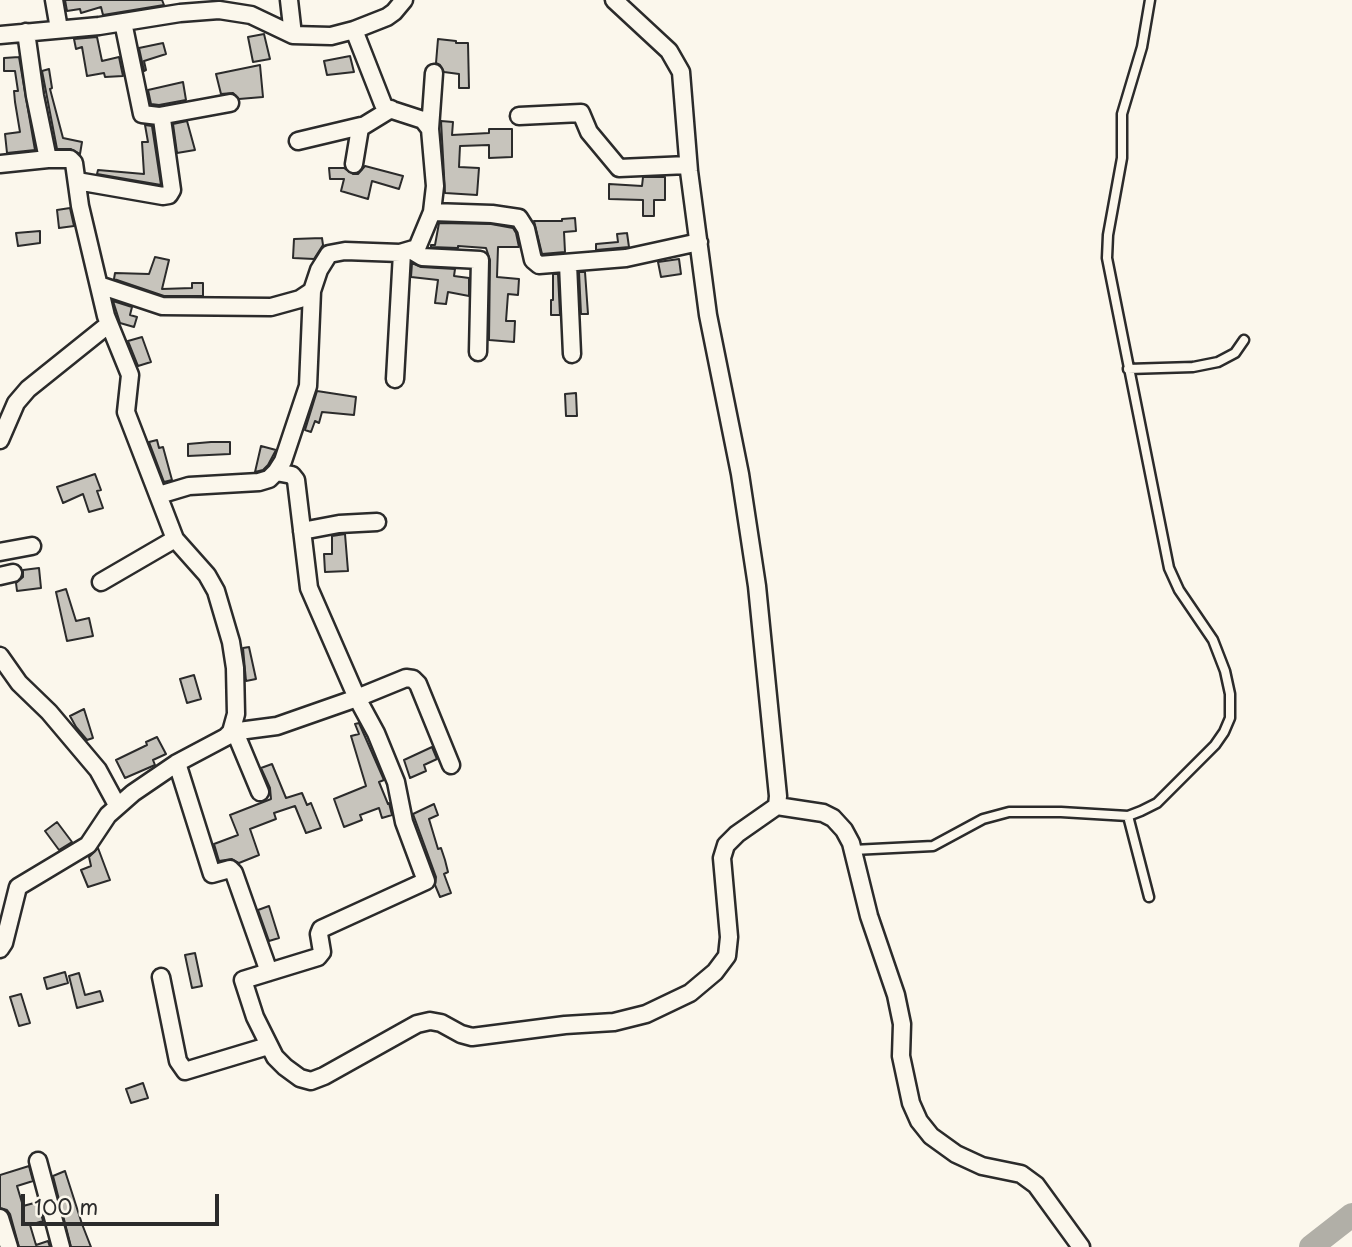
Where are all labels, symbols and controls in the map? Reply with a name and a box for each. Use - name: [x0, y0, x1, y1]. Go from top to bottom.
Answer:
- scale bar: [24, 1180, 222, 1224]
- text: 100 m: [34, 1190, 98, 1222]

